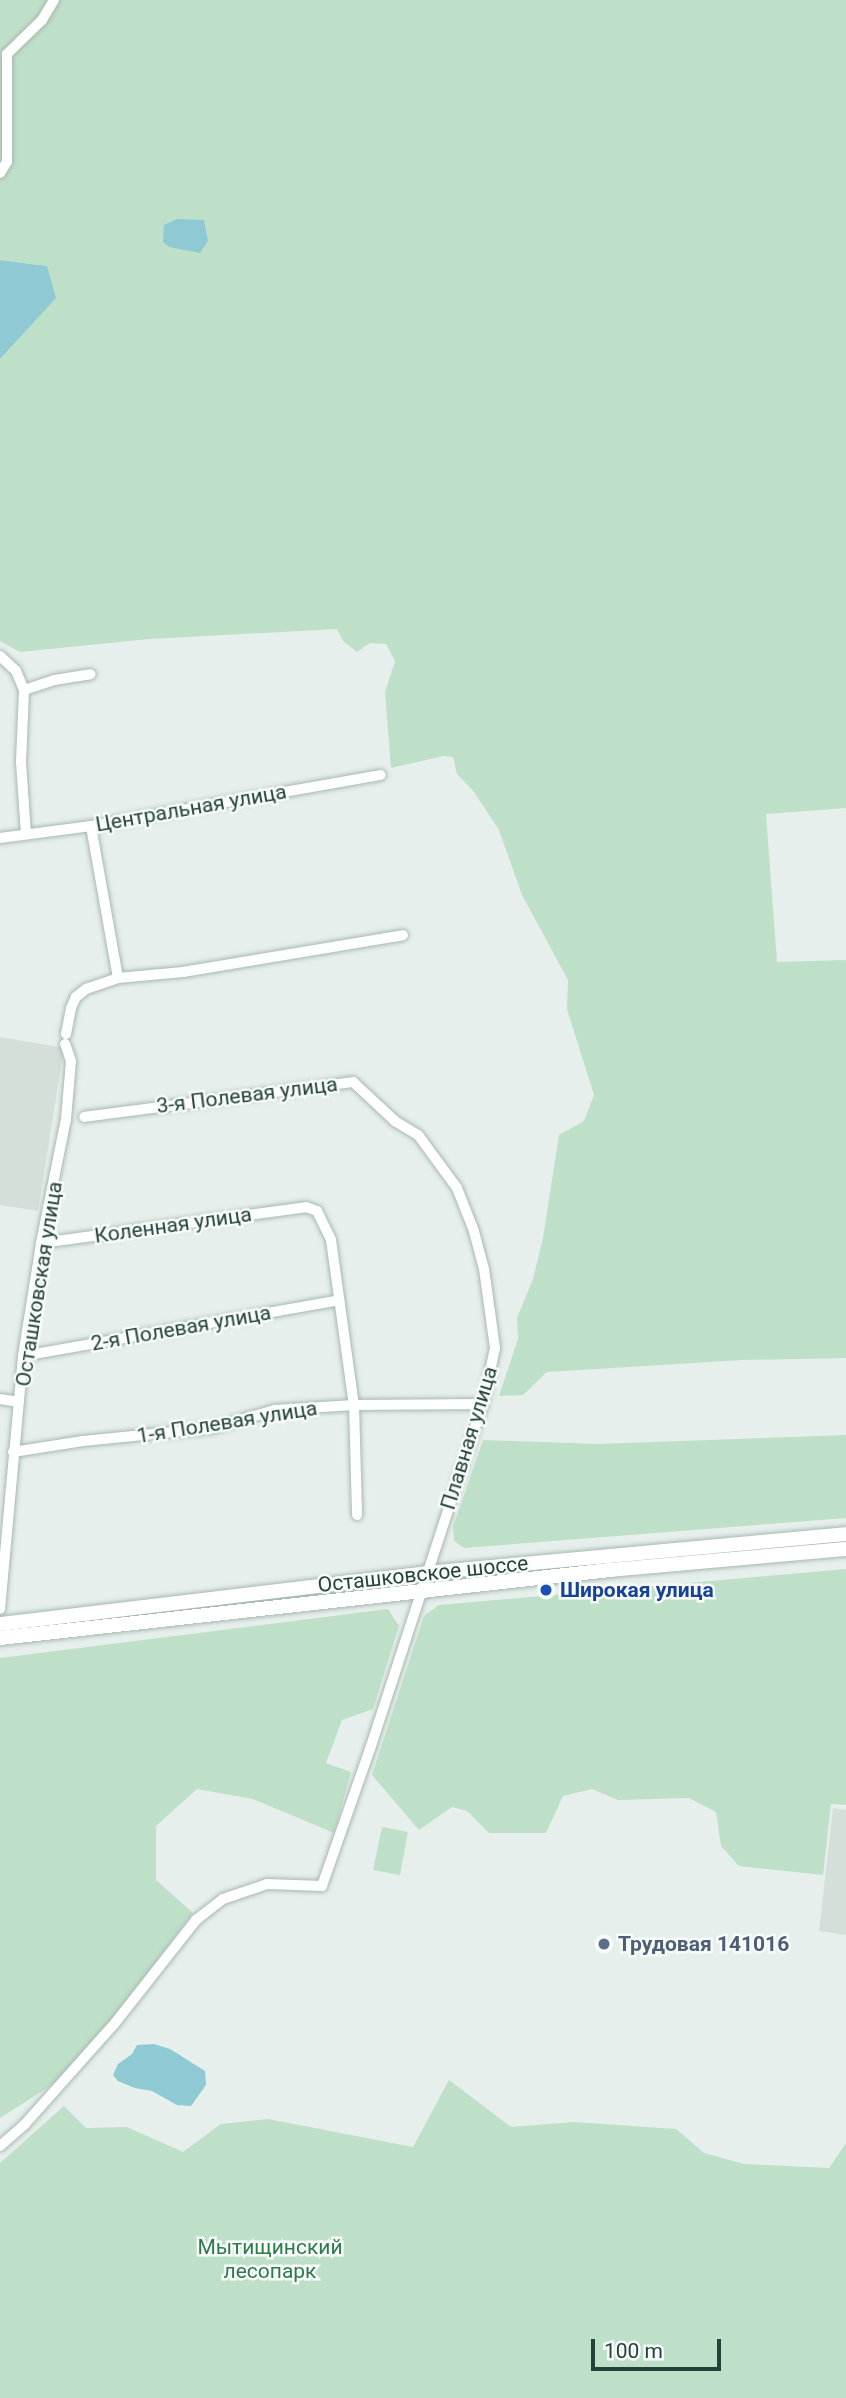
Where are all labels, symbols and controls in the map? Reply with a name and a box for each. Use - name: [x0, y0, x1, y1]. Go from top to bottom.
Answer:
- street label: Центральная улица: [94, 779, 288, 837]
- street label: 3-я Полевая улица: [155, 1071, 339, 1119]
- street label: Осташковская улица: [10, 1180, 68, 1388]
- street label: Коленная улица: [93, 1202, 253, 1248]
- street label: 2-я Полевая улица: [89, 1300, 273, 1356]
- street label: Плавная улица: [435, 1363, 503, 1513]
- street label: 1-я Полевая улица: [135, 1395, 319, 1449]
- street label: Осташковское шоссе: [317, 1550, 529, 1598]
- place label: Широкая улица: [560, 1577, 714, 1603]
- marker: Широкая улица: [538, 1582, 554, 1598]
- place label: Трудовая 141016: [618, 1931, 789, 1957]
- marker: Трудовая 141016: [596, 1936, 612, 1952]
- park label: Мытищинский лесопарк: [197, 2234, 343, 2284]
- scale bar: [594, 2324, 724, 2368]
- text: 100 m: [604, 2339, 663, 2363]

